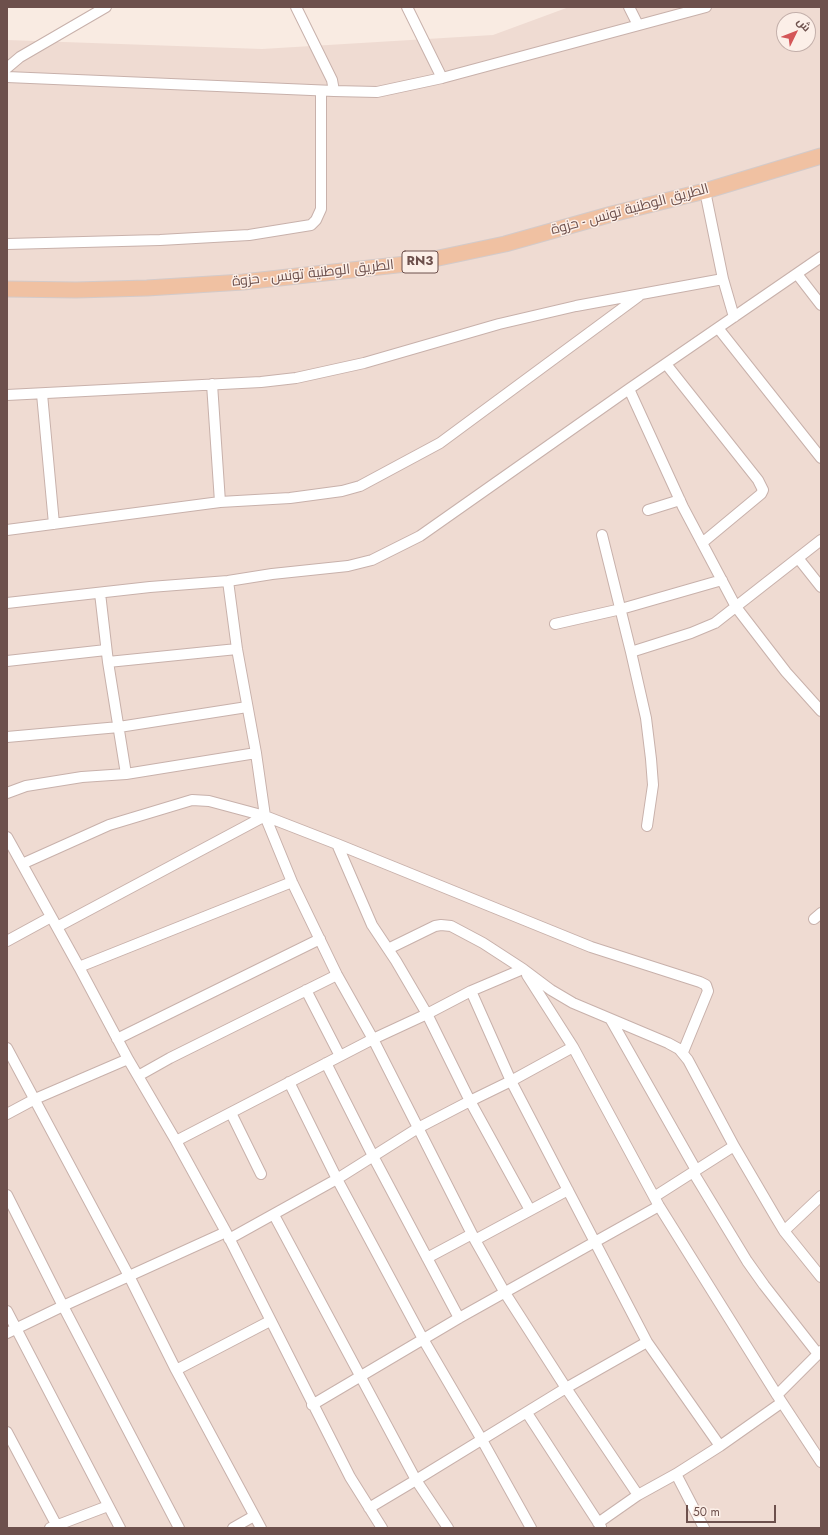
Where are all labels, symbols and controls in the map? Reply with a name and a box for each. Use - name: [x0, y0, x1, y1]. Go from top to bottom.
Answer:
- north arrow: [776, 12, 816, 52]
- text: ش: [793, 14, 815, 35]
- street label: الطريق الوطنية تونس - حزوة: [549, 181, 711, 239]
- road number: RN3: [402, 251, 438, 273]
- street label: الطريق الوطنية تونس - حزوة: [231, 257, 395, 291]
- scale bar: [688, 1497, 778, 1523]
- text: 50 m: [693, 1503, 720, 1521]

